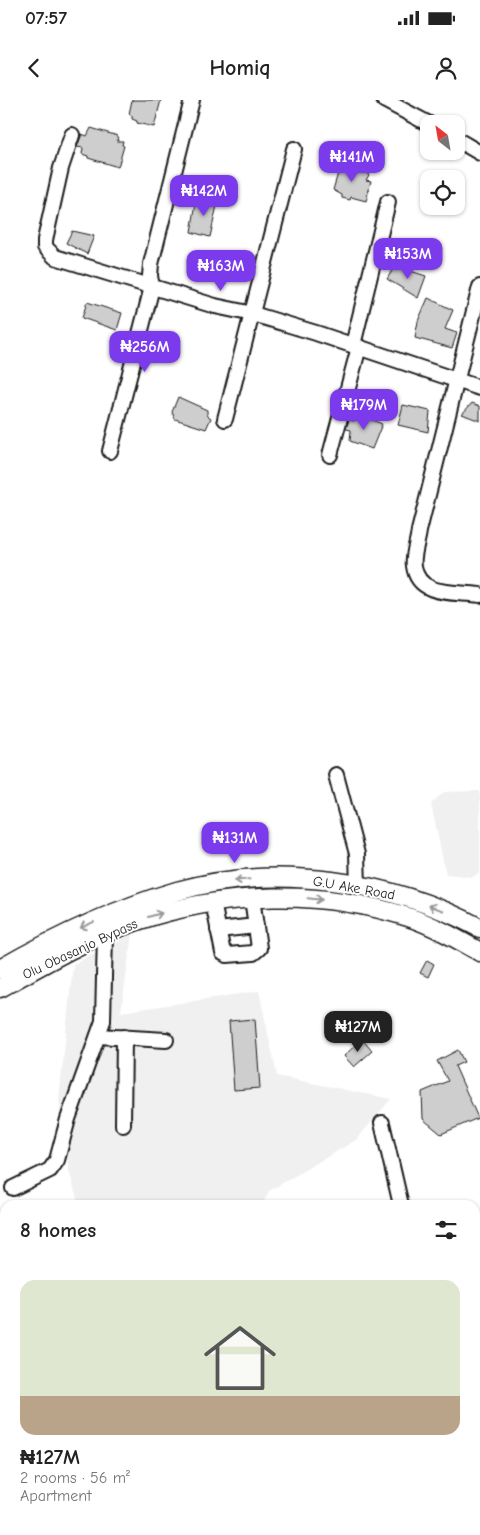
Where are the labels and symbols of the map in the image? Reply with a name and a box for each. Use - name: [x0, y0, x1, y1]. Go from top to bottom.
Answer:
- north arrow: [420, 115, 465, 160]
- pin: ₦141M: [317, 141, 387, 183]
- pin: ₦142M: [169, 174, 239, 217]
- pin: ₦153M: [373, 238, 443, 280]
- pin: ₦163M: [186, 250, 256, 292]
- pin: ₦256M: [110, 330, 180, 373]
- pin: ₦179M: [329, 388, 399, 431]
- pin: ₦131M: [200, 822, 270, 864]
- street label: G.U Ake Road: [312, 872, 396, 904]
- one-way arrow: [234, 875, 250, 885]
- one-way arrow: [307, 894, 323, 904]
- one-way arrow: [428, 903, 444, 912]
- one-way arrow: [146, 910, 162, 920]
- street label: Olu Obasanjo Bypass: [20, 915, 140, 983]
- one-way arrow: [80, 920, 95, 930]
- pin: ₦127M: [323, 1010, 393, 1053]

